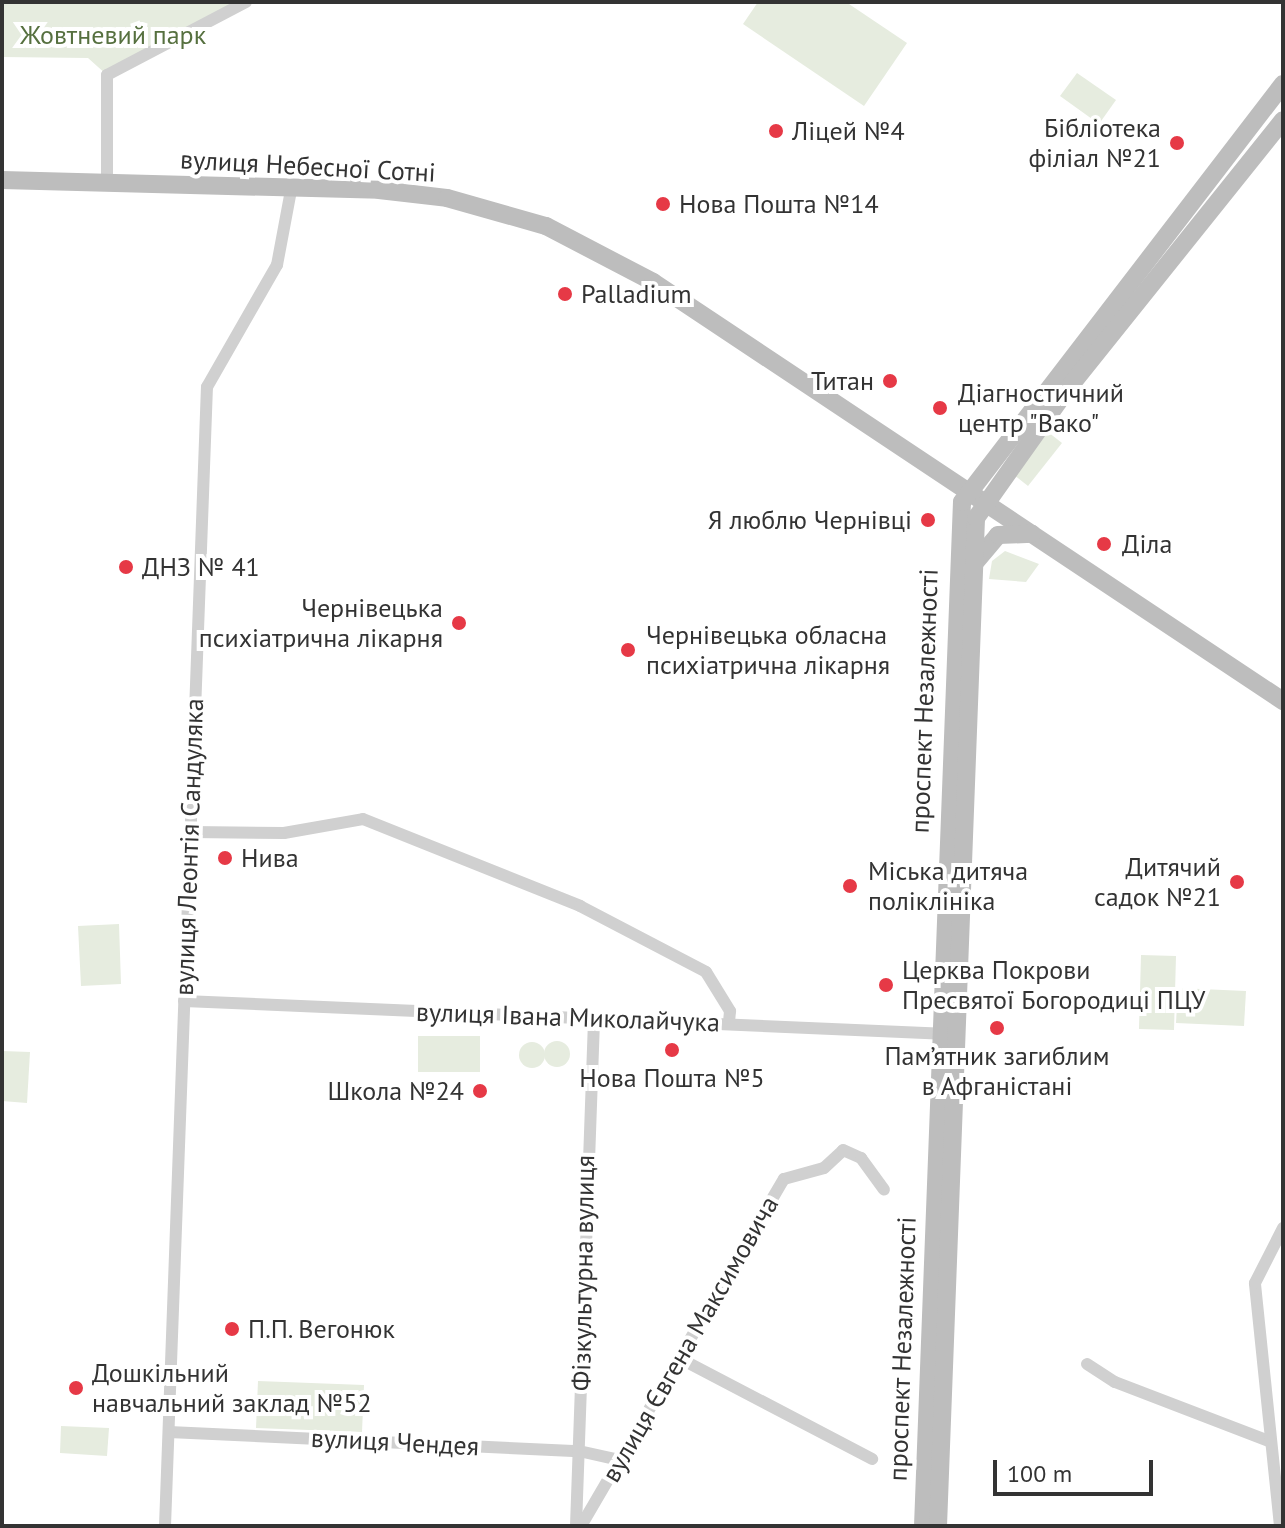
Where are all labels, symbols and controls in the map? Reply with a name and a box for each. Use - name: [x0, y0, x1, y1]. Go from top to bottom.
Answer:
- park label: Жовтневий парк: [20, 19, 206, 51]
- place label: Бібліотека філіал №21: [1028, 112, 1161, 174]
- place label: Ліцей №4: [792, 115, 905, 147]
- marker: Ліцей №4: [767, 122, 785, 140]
- marker: Бібліотека філіал №21: [1168, 134, 1186, 152]
- street label: вулиця Небесної Сотні: [179, 144, 437, 188]
- place label: Нова Пошта №14: [679, 188, 879, 220]
- marker: Нова Пошта №14: [654, 195, 672, 213]
- place label: Palladium: [581, 278, 692, 310]
- marker: Palladium: [556, 285, 574, 303]
- place label: Титан: [811, 365, 874, 397]
- marker: Титан: [881, 372, 899, 390]
- place label: Діагностичний центр "Вако": [958, 377, 1124, 438]
- marker: Діагностичний центр "Вако": [929, 397, 951, 419]
- place label: Я люблю Чернівці: [708, 504, 912, 536]
- marker: Я люблю Чернівці: [919, 511, 937, 529]
- place label: Діла: [1122, 528, 1172, 560]
- marker: Діла: [1093, 533, 1115, 555]
- place label: ДНЗ № 41: [142, 551, 260, 583]
- marker: ДНЗ № 41: [117, 558, 135, 576]
- street label: проспект Незалежності: [904, 568, 944, 834]
- place label: Чернівецька психіатрична лікарня: [199, 592, 443, 654]
- marker: Чернівецька психіатрична лікарня: [450, 614, 468, 632]
- place label: Чернівецька обласна психіатрична лікарня: [646, 619, 890, 680]
- marker: Чернівецька обласна психіатрична лікарня: [617, 639, 639, 661]
- street label: вулиця Леонтія Сандуляка: [168, 698, 210, 996]
- place label: Нива: [241, 842, 299, 874]
- marker: Нива: [216, 849, 234, 867]
- place label: Дитячий садок №21: [1094, 851, 1221, 912]
- place label: Міська дитяча поліклініка: [868, 855, 1028, 916]
- marker: Дитячий садок №21: [1228, 873, 1246, 891]
- marker: Міська дитяча поліклініка: [839, 875, 861, 897]
- place label: Церква Покрови Пресвятої Богородиці ПЦУ: [902, 954, 1205, 1016]
- marker: Церква Покрови Пресвятої Богородиці ПЦУ: [877, 976, 895, 994]
- street label: вулиця Івана Миколайчука: [416, 996, 720, 1038]
- marker: Пам’ятник загиблим в Афганістані: [988, 1019, 1006, 1037]
- place label: Пам’ятник загиблим в Афганістані: [884, 1040, 1110, 1102]
- marker: Нова Пошта №5: [663, 1041, 681, 1059]
- place label: Нова Пошта №5: [579, 1062, 765, 1094]
- place label: Школа №24: [327, 1075, 464, 1107]
- marker: Школа №24: [471, 1082, 489, 1100]
- street label: Фізкультурна вулиця: [565, 1155, 601, 1391]
- street label: вулиця Євгена Максимовича: [595, 1190, 785, 1488]
- street label: проспект Незалежності: [882, 1216, 922, 1482]
- place label: П.П. Вегонюк: [248, 1313, 397, 1345]
- marker: П.П. Вегонюк: [223, 1320, 241, 1338]
- place label: Дошкільний навчальний заклад №52: [92, 1357, 372, 1418]
- marker: Дошкільний навчальний заклад №52: [67, 1379, 85, 1397]
- street label: вулиця Чендея: [310, 1422, 480, 1462]
- scale bar: [997, 1444, 1157, 1494]
- text: 100 m: [1007, 1458, 1072, 1489]

